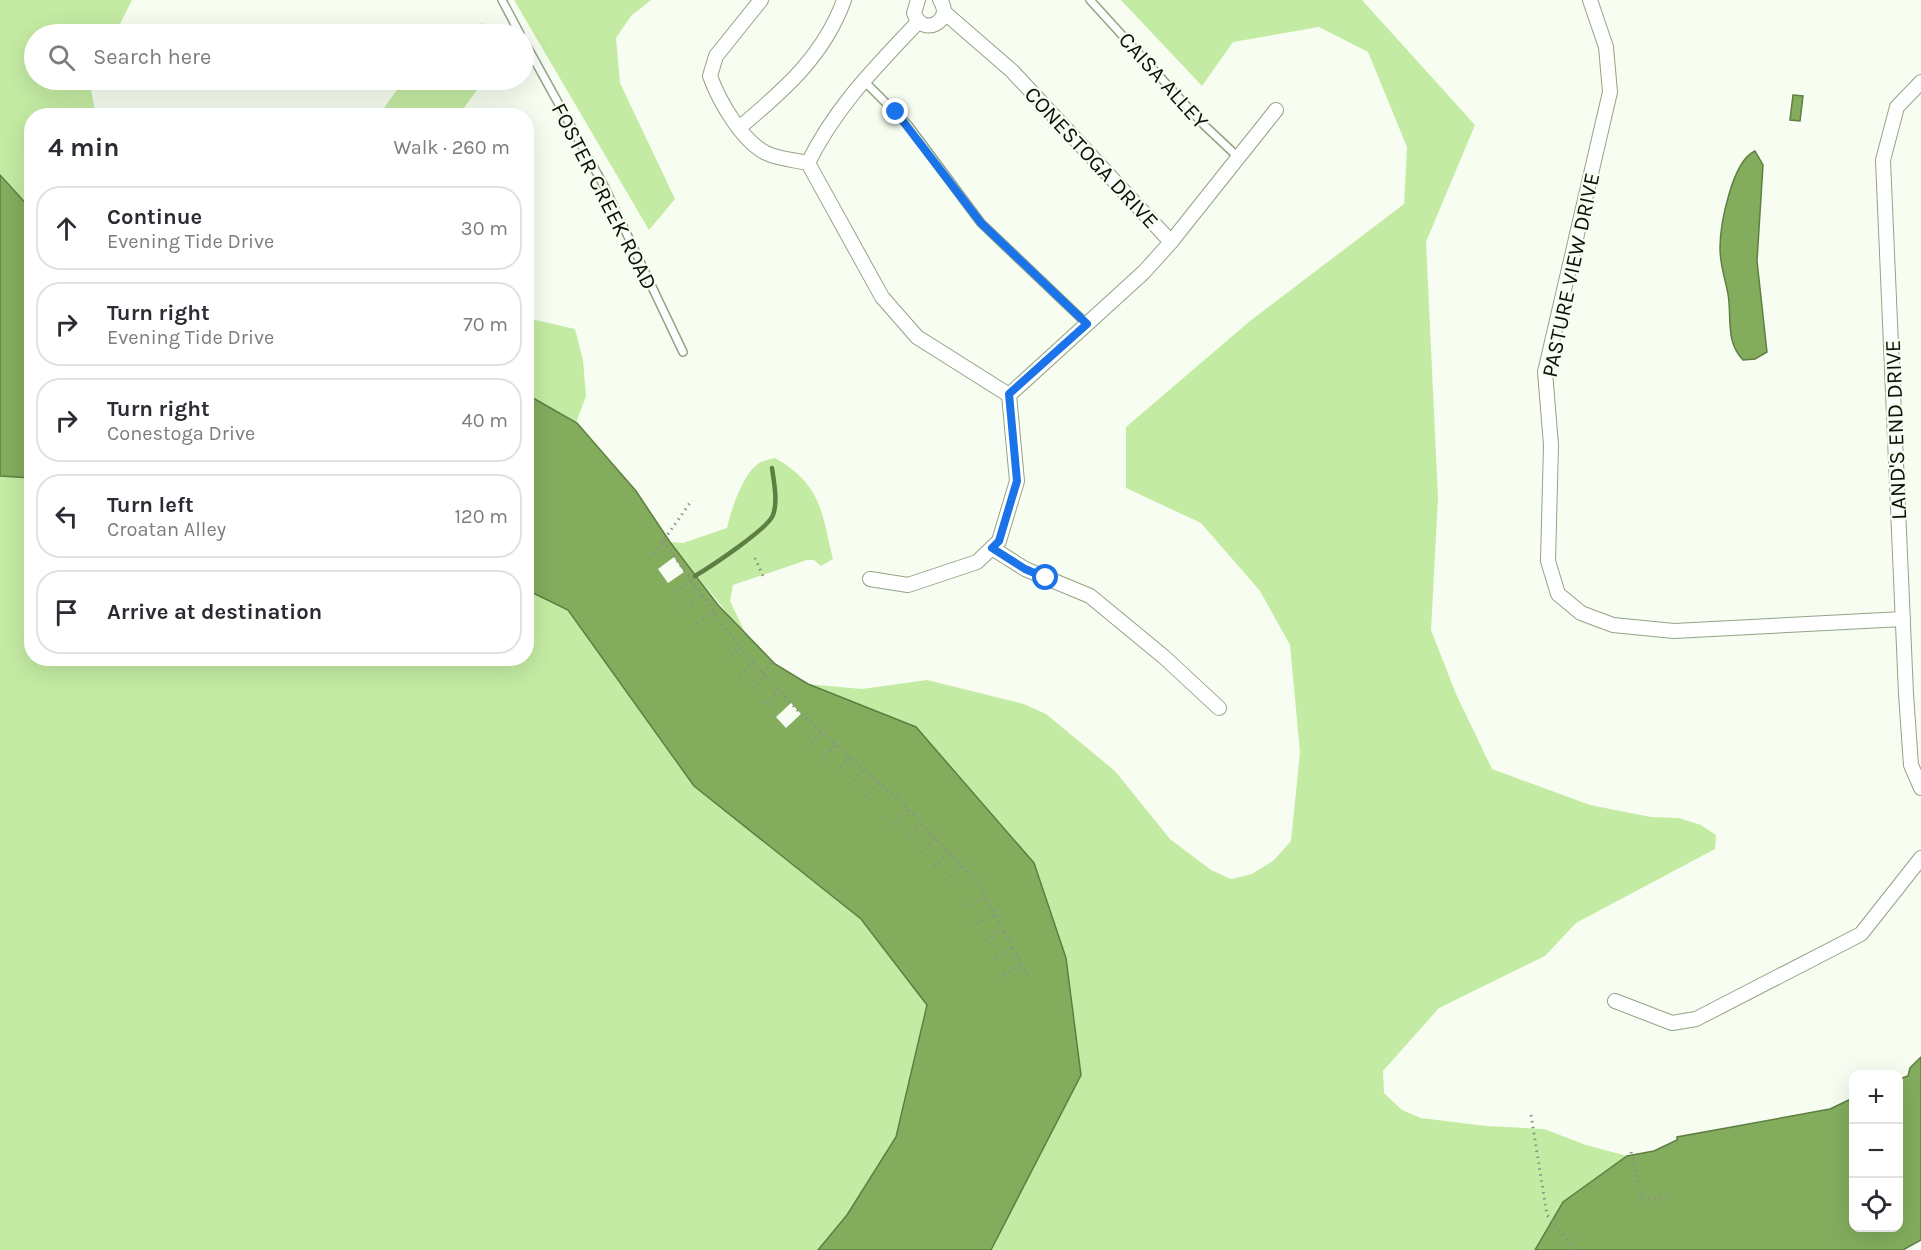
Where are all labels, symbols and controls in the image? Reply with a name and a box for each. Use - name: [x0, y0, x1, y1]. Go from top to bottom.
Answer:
- search box: [24, 24, 534, 90]
- street label: CAISA ALLEY: [1113, 27, 1213, 134]
- icon: search: [45, 41, 78, 74]
- text: Search here: [93, 44, 211, 70]
- street label: CONESTOGA DRIVE: [1019, 81, 1164, 234]
- route end: [882, 98, 908, 124]
- street label: FOSTER CREEK ROAD: [546, 99, 663, 294]
- text: 4 min: [48, 132, 119, 163]
- text: Walk · 260 m: [393, 136, 510, 159]
- street label: PASTURE VIEW DRIVE: [1537, 171, 1605, 380]
- text: Continue: [107, 204, 202, 230]
- icon: ahead: [50, 212, 83, 245]
- text: 30 m: [461, 217, 508, 240]
- text: Evening Tide Drive: [107, 230, 274, 253]
- text: Turn right: [107, 300, 210, 326]
- icon: right: [50, 308, 83, 341]
- text: 70 m: [463, 313, 508, 336]
- text: Evening Tide Drive: [107, 326, 274, 349]
- street label: LAND'S END DRIVE: [1880, 340, 1912, 520]
- text: Turn right: [107, 396, 210, 422]
- icon: right: [50, 404, 83, 437]
- text: 40 m: [462, 409, 508, 432]
- text: Conestoga Drive: [107, 422, 255, 445]
- text: Turn left: [107, 492, 194, 518]
- icon: left: [50, 500, 83, 533]
- text: 120 m: [454, 505, 508, 528]
- text: Croatan Alley: [107, 518, 226, 541]
- route start: [1032, 564, 1058, 590]
- icon: arrive: [50, 596, 83, 629]
- text: Arrive at destination: [107, 599, 322, 625]
- map controls: [1849, 1070, 1903, 1232]
- button: +: [1849, 1070, 1903, 1124]
- button: −: [1849, 1124, 1903, 1178]
- button: locate: [1849, 1178, 1903, 1232]

